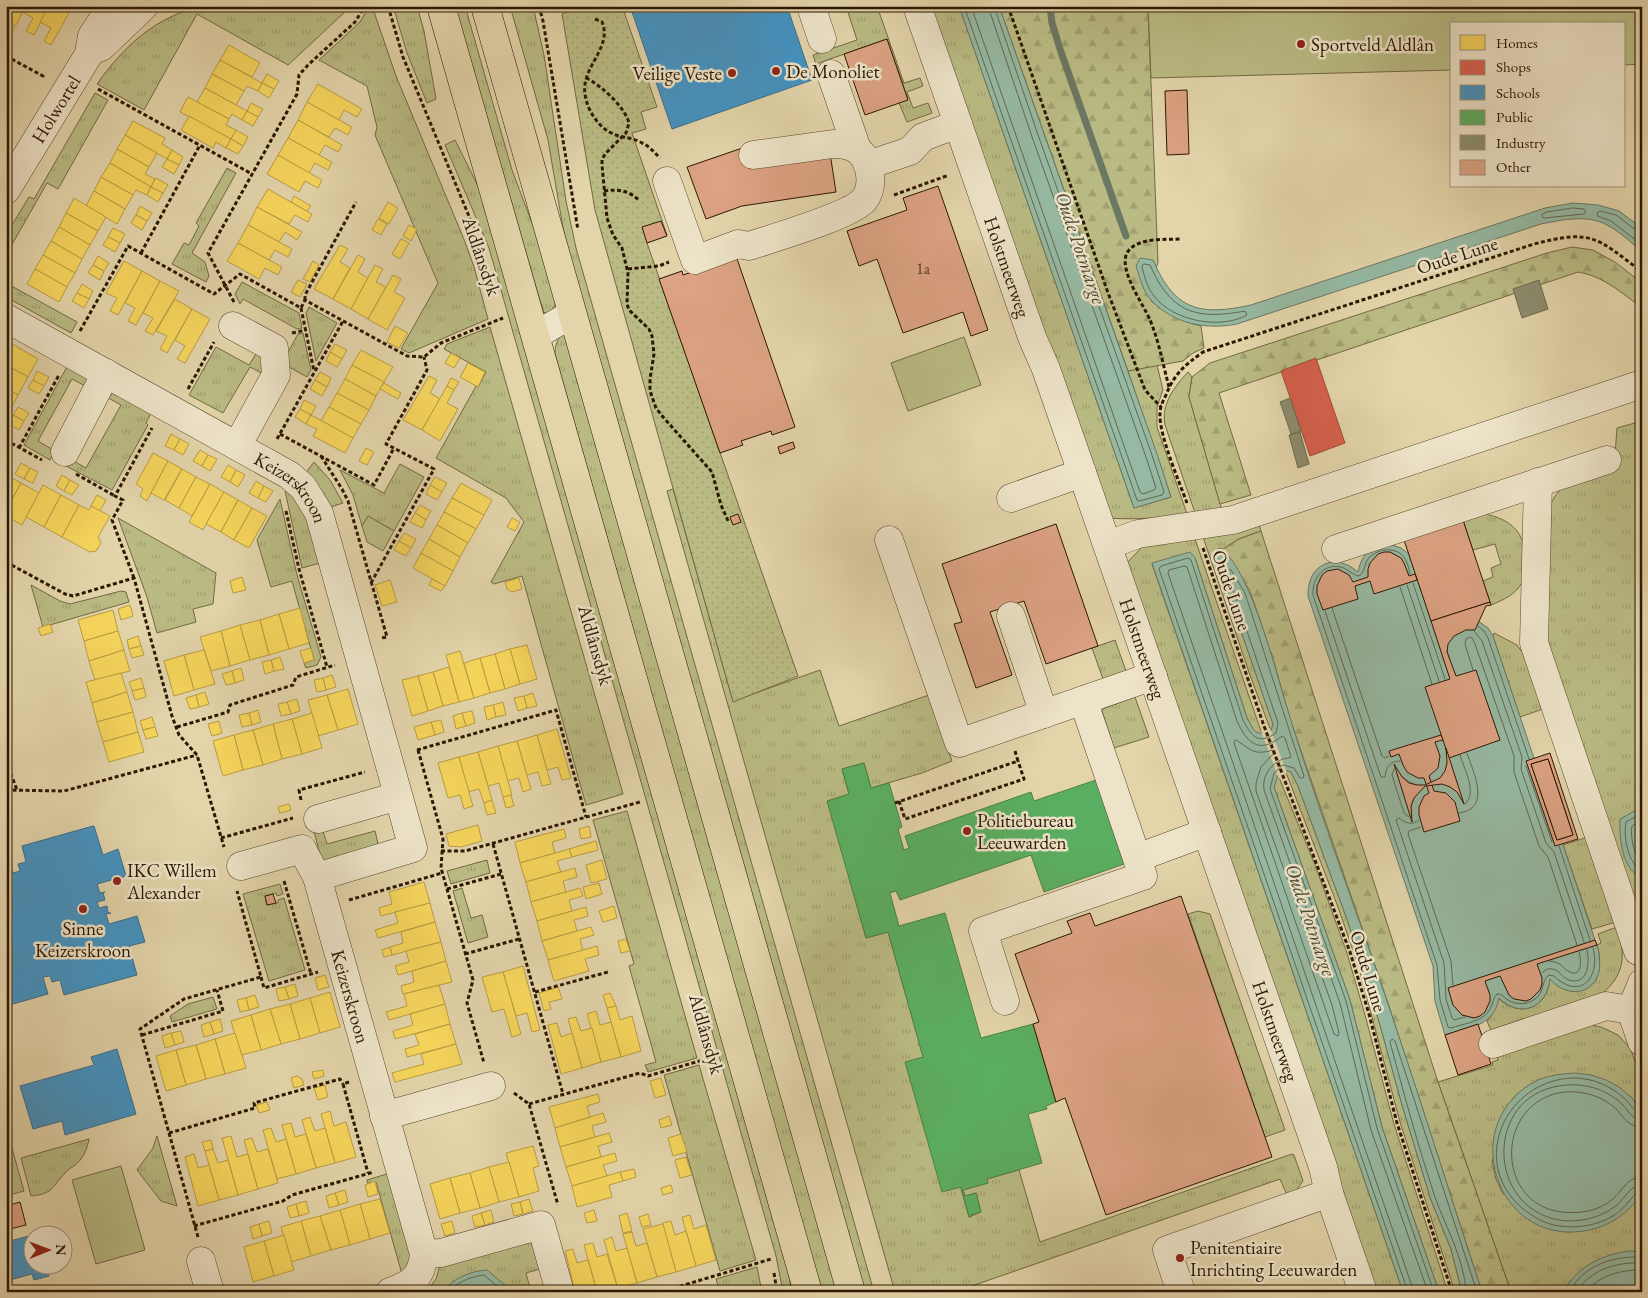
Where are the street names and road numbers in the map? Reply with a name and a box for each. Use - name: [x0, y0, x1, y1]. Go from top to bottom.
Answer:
- street label: Holwortel: [26, 70, 86, 148]
- street label: Aldlânsdyk: [456, 212, 507, 300]
- street label: Holstmeerweg: [978, 213, 1036, 321]
- street label: Oude Lune: [1413, 231, 1501, 280]
- street label: Keizerskroon: [250, 446, 333, 526]
- street label: Oude Lune: [1206, 546, 1257, 634]
- street label: Holstmeerweg: [1113, 595, 1172, 703]
- street label: Aldlânsdyk: [572, 601, 619, 689]
- street label: Oude Lune: [1344, 927, 1393, 1015]
- street label: Keizerskroon: [325, 947, 376, 1046]
- street label: Holstmeerweg: [1246, 977, 1305, 1086]
- street label: Aldlânsdyk: [683, 990, 730, 1078]

